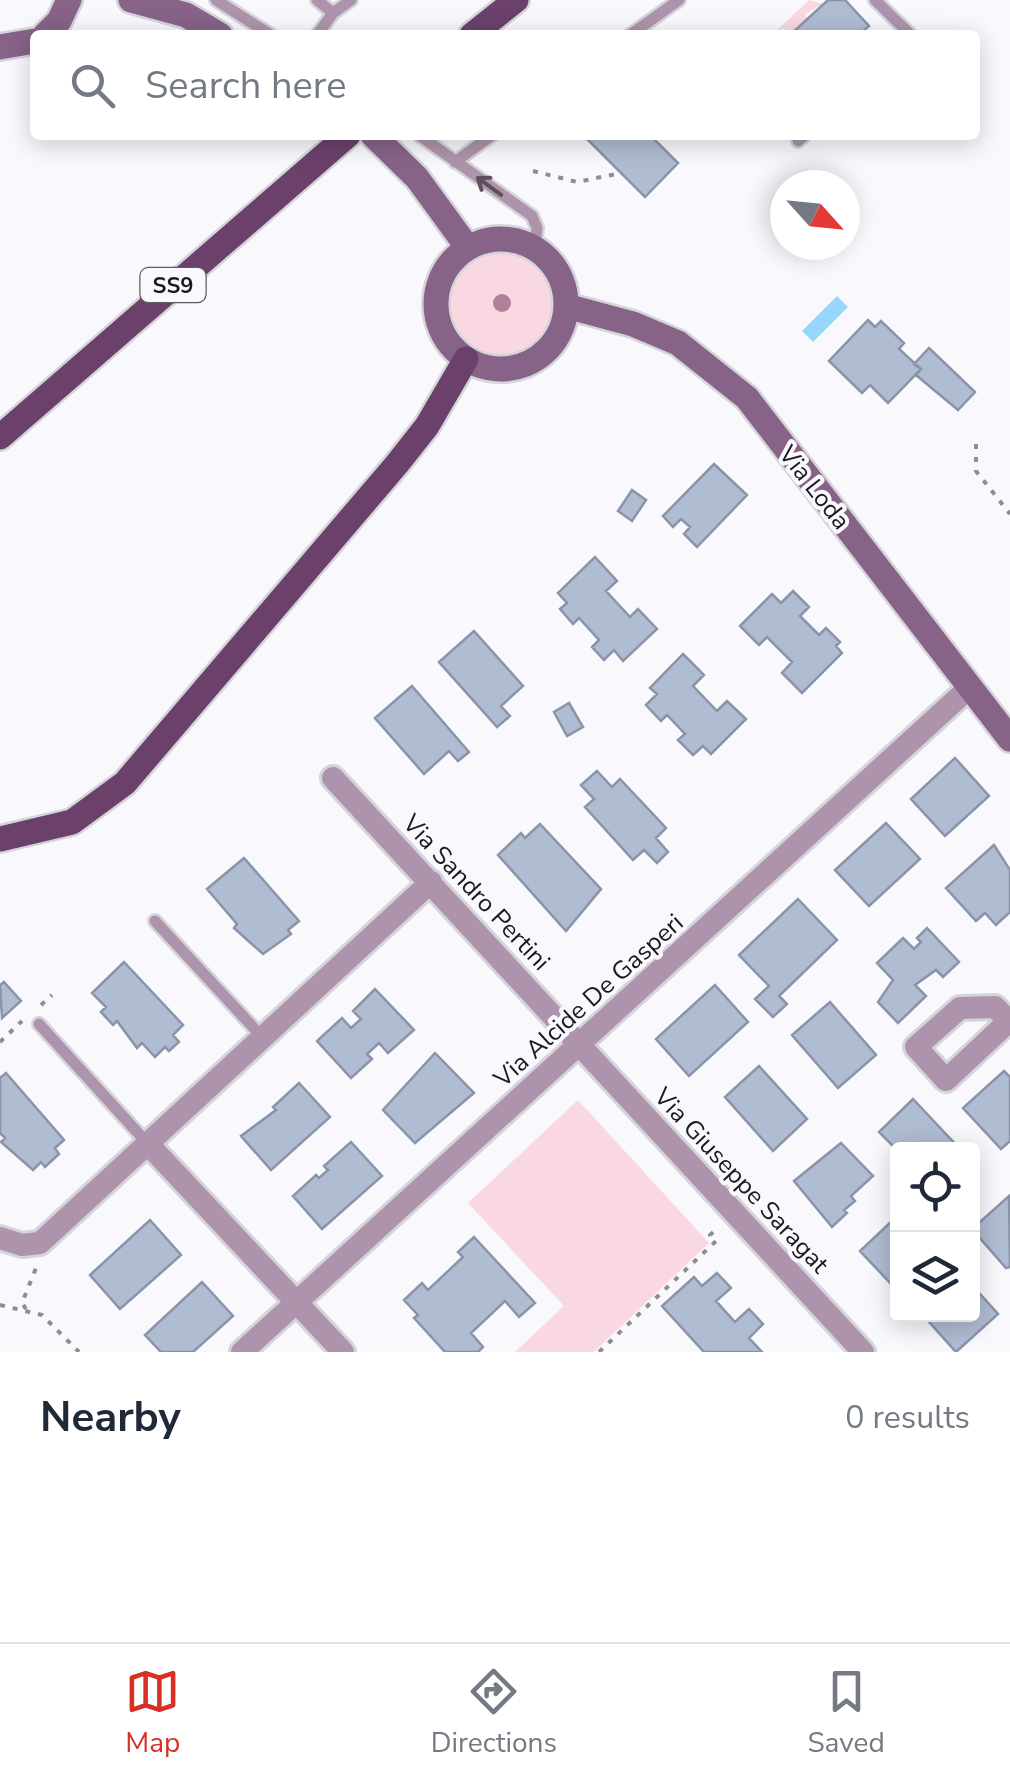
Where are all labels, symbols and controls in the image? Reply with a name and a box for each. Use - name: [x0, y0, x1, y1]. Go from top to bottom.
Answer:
- search box: [30, 30, 980, 140]
- icon: search: [65, 58, 120, 113]
- text: Search here: [145, 60, 346, 111]
- north arrow: [770, 170, 860, 260]
- one-way arrow: [476, 175, 503, 196]
- road number: SS9: [140, 268, 206, 302]
- street label: Via Loda: [770, 438, 858, 537]
- street label: Via Sandro Pertini: [394, 807, 558, 978]
- street label: Via Alcide De Gasperi: [486, 906, 691, 1096]
- street label: Via Giuseppe Saragat: [646, 1080, 836, 1281]
- map controls: [890, 1142, 980, 1322]
- button: locate: [890, 1142, 980, 1232]
- button: layers: [890, 1232, 980, 1322]
- text: Nearby: [40, 1389, 181, 1446]
- text: 0 results: [845, 1396, 970, 1439]
- tab: Map: [125, 1664, 180, 1762]
- tab: Directions: [431, 1664, 557, 1762]
- tab: Saved: [807, 1664, 885, 1762]

